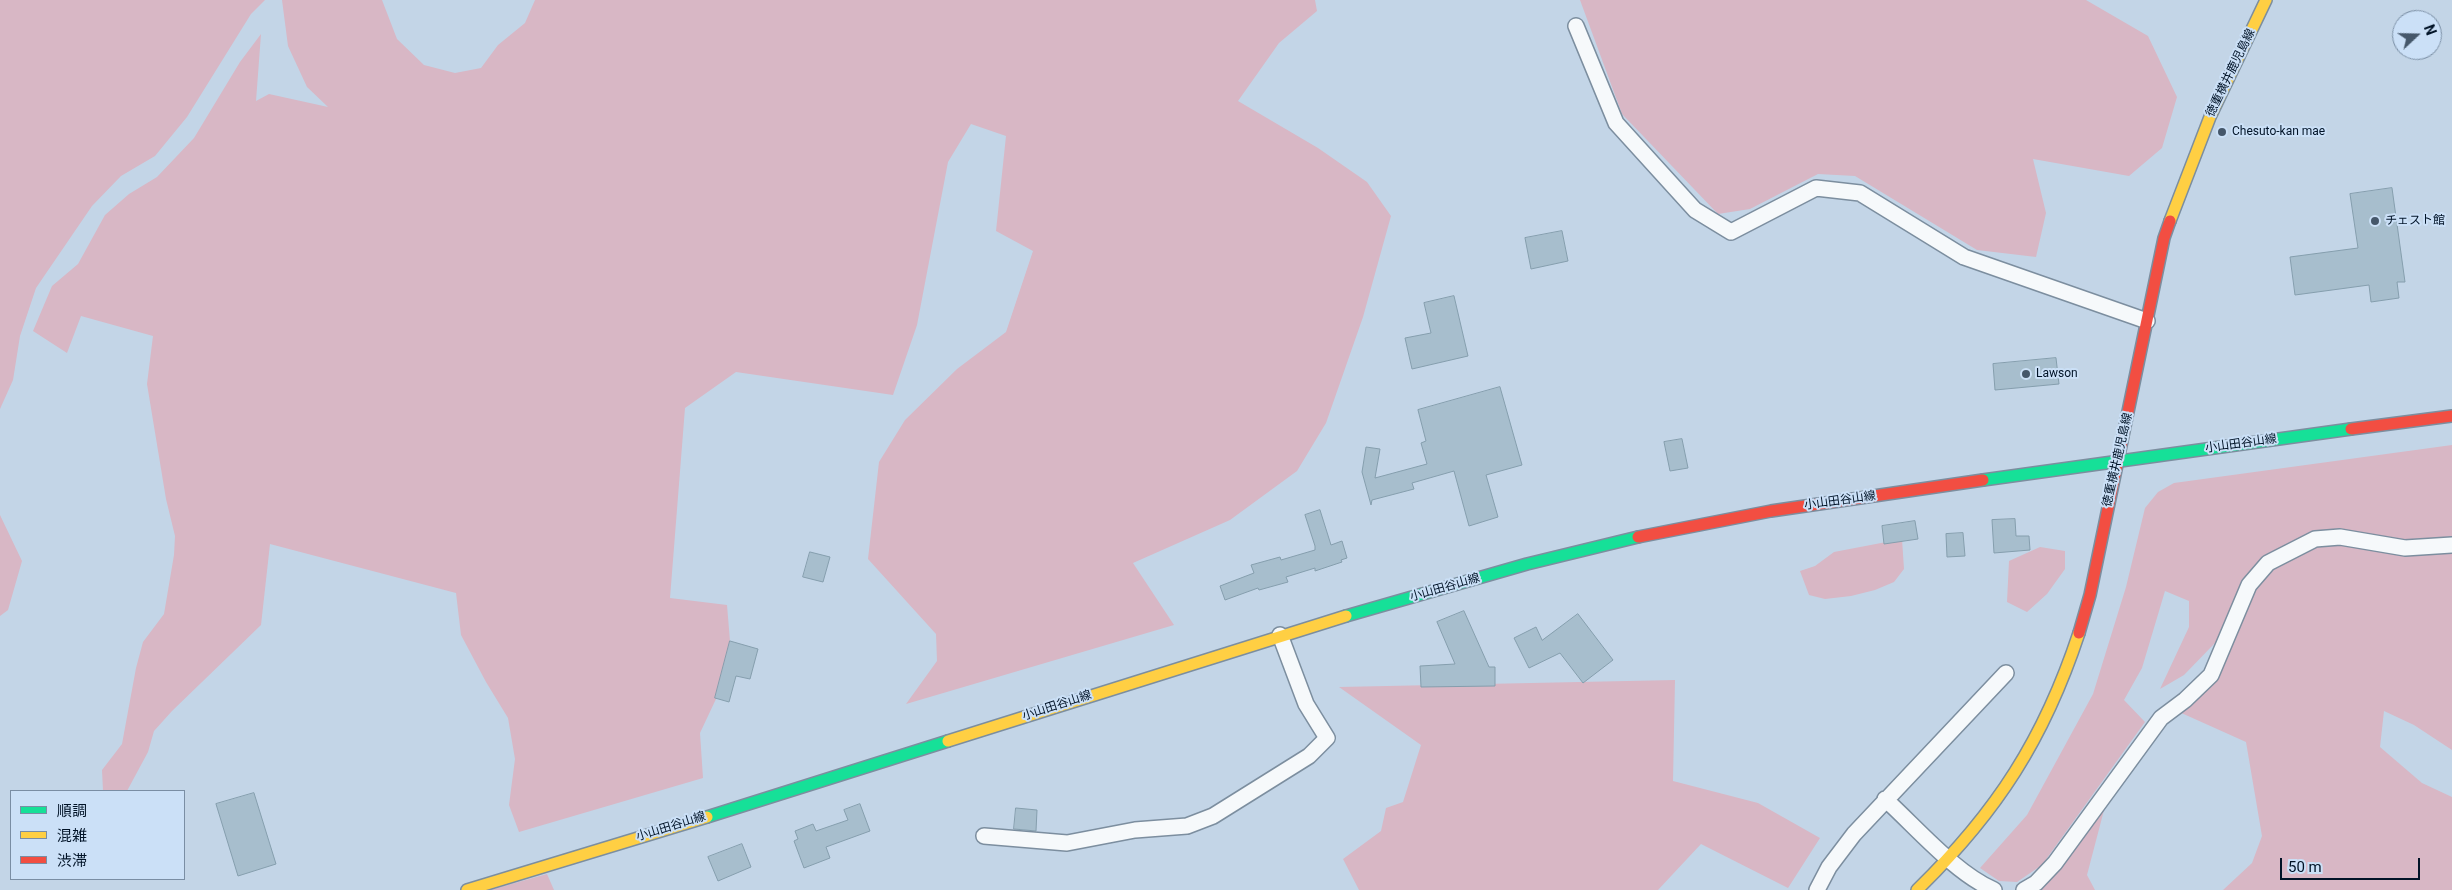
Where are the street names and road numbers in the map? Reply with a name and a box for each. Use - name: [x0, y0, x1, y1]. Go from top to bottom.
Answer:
- street label: 徳重横井鹿児島線: [2203, 27, 2259, 119]
- street label: 徳重横井鹿児島線: [2100, 412, 2136, 508]
- street label: 小山田谷山線: [2204, 432, 2278, 456]
- street label: 小山田谷山線: [1803, 489, 1877, 513]
- street label: 小山田谷山線: [1408, 571, 1482, 605]
- street label: 小山田谷山線: [1021, 688, 1093, 724]
- street label: 小山田谷山線: [634, 810, 708, 844]

